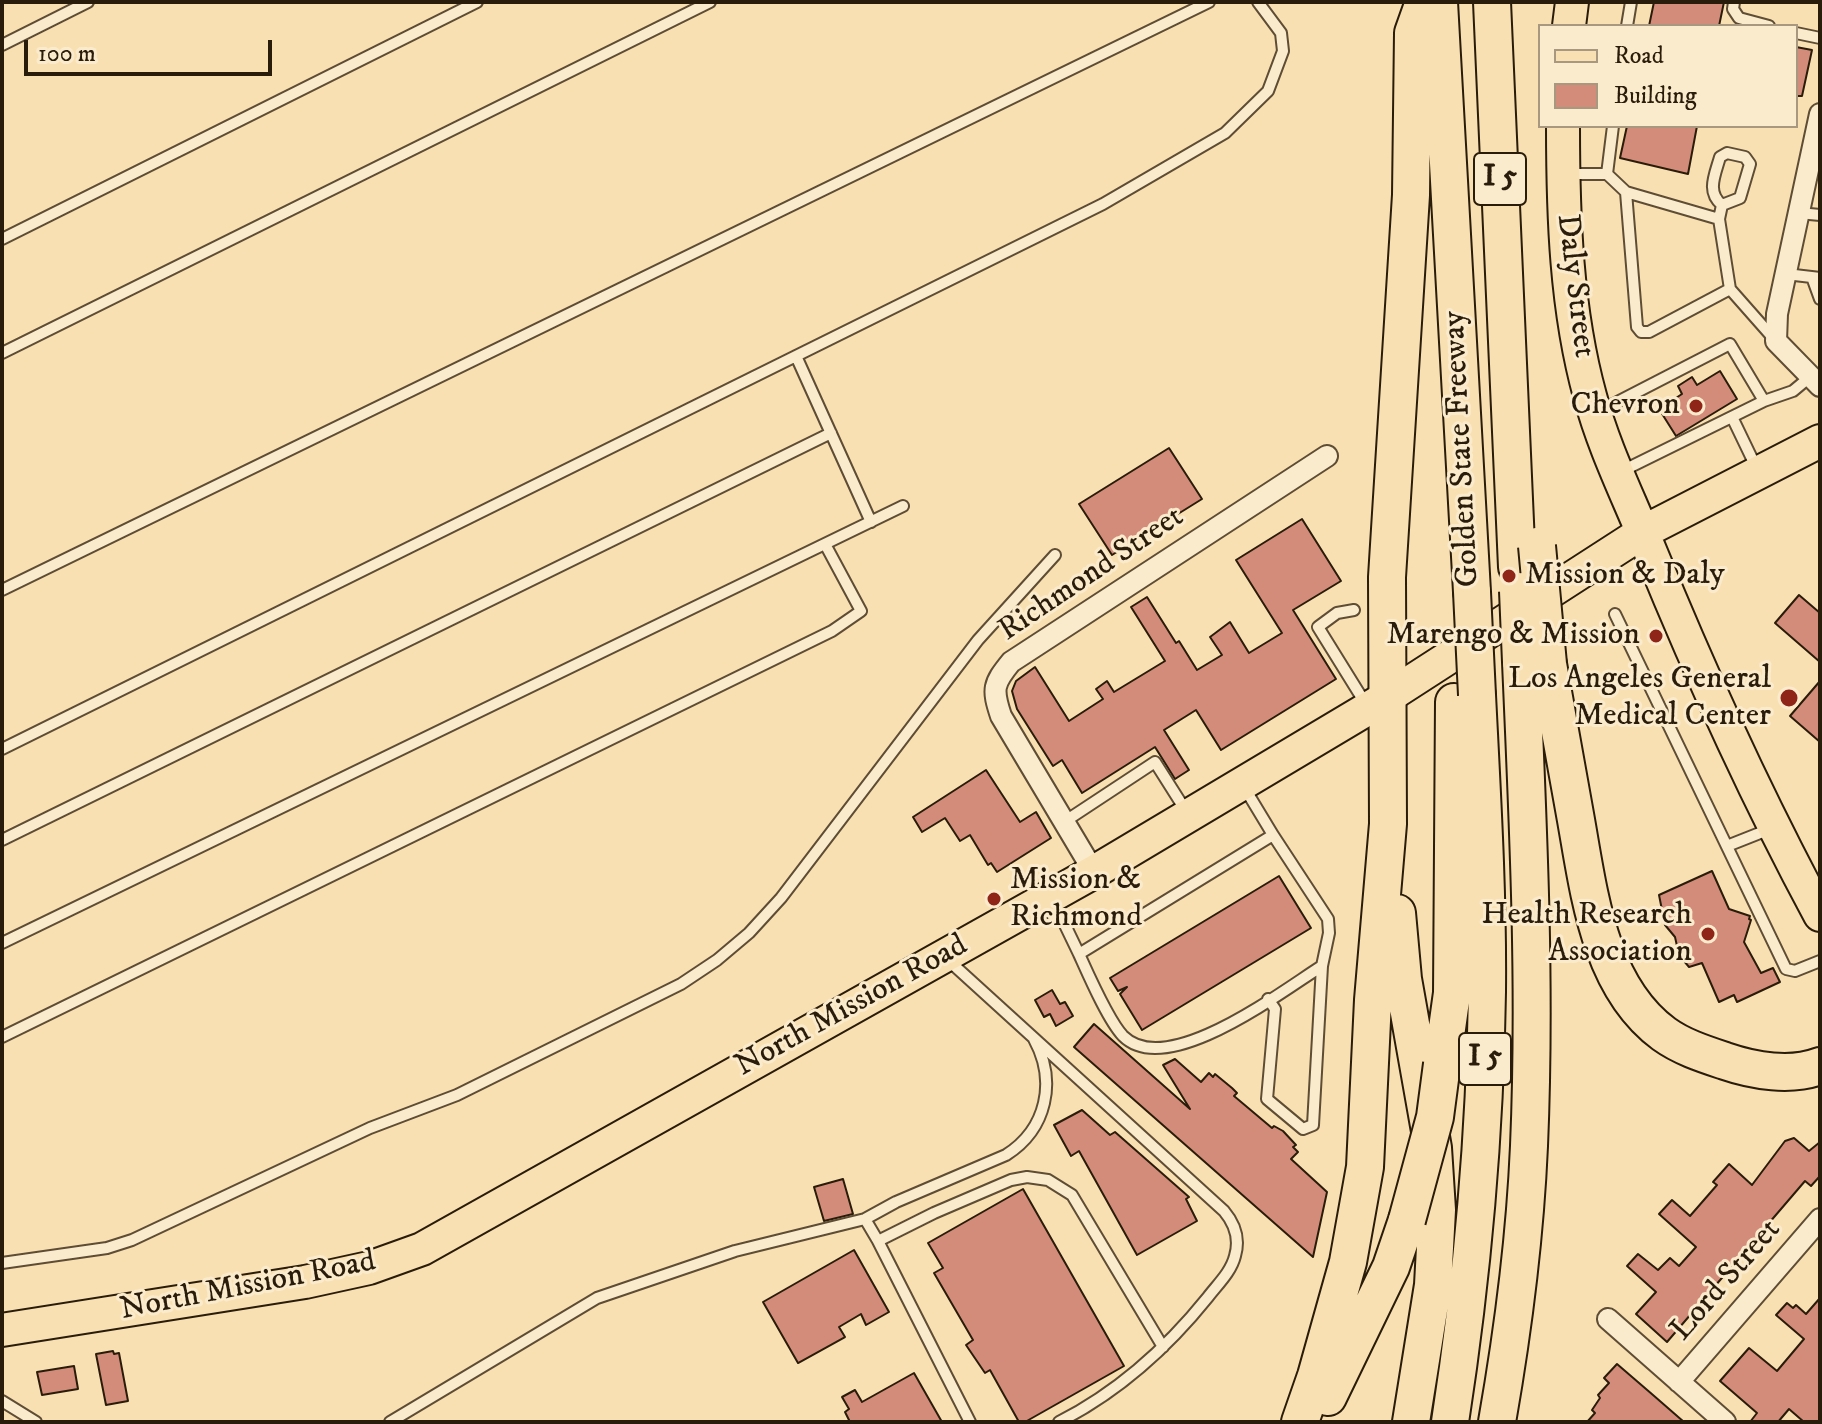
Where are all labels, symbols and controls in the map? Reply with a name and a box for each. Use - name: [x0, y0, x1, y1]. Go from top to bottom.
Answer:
- scale bar: [28, 24, 276, 74]
- legend: [1538, 24, 1798, 128]
- text: 100 m: [38, 39, 96, 69]
- text: Road: [1614, 41, 1664, 71]
- text: Building: [1614, 81, 1697, 111]
- road number: I 5: [1474, 153, 1526, 205]
- street label: Daly Street: [1546, 212, 1602, 360]
- street label: Golden State Freeway: [1437, 310, 1489, 588]
- place label: Chevron: [1571, 387, 1680, 425]
- marker: Chevron: [1687, 397, 1705, 415]
- street label: Richmond Street: [992, 499, 1192, 651]
- place label: Mission & Daly: [1525, 557, 1725, 595]
- marker: Mission & Daly: [1500, 567, 1518, 585]
- place label: Marengo & Mission: [1386, 617, 1640, 655]
- marker: Marengo & Mission: [1647, 627, 1665, 645]
- place label: Los Angeles General Medical Center: [1508, 661, 1771, 736]
- marker: Los Angeles General Medical Center: [1778, 687, 1800, 709]
- place label: Mission & Richmond: [1010, 862, 1142, 937]
- marker: Mission & Richmond: [985, 890, 1003, 908]
- place label: Health Research Association: [1481, 897, 1692, 972]
- marker: Health Research Association: [1699, 925, 1717, 943]
- street label: North Mission Road: [729, 927, 975, 1087]
- road number: I 5: [1459, 1033, 1511, 1085]
- street label: Lord Street: [1664, 1212, 1790, 1350]
- street label: North Mission Road: [117, 1243, 379, 1331]

